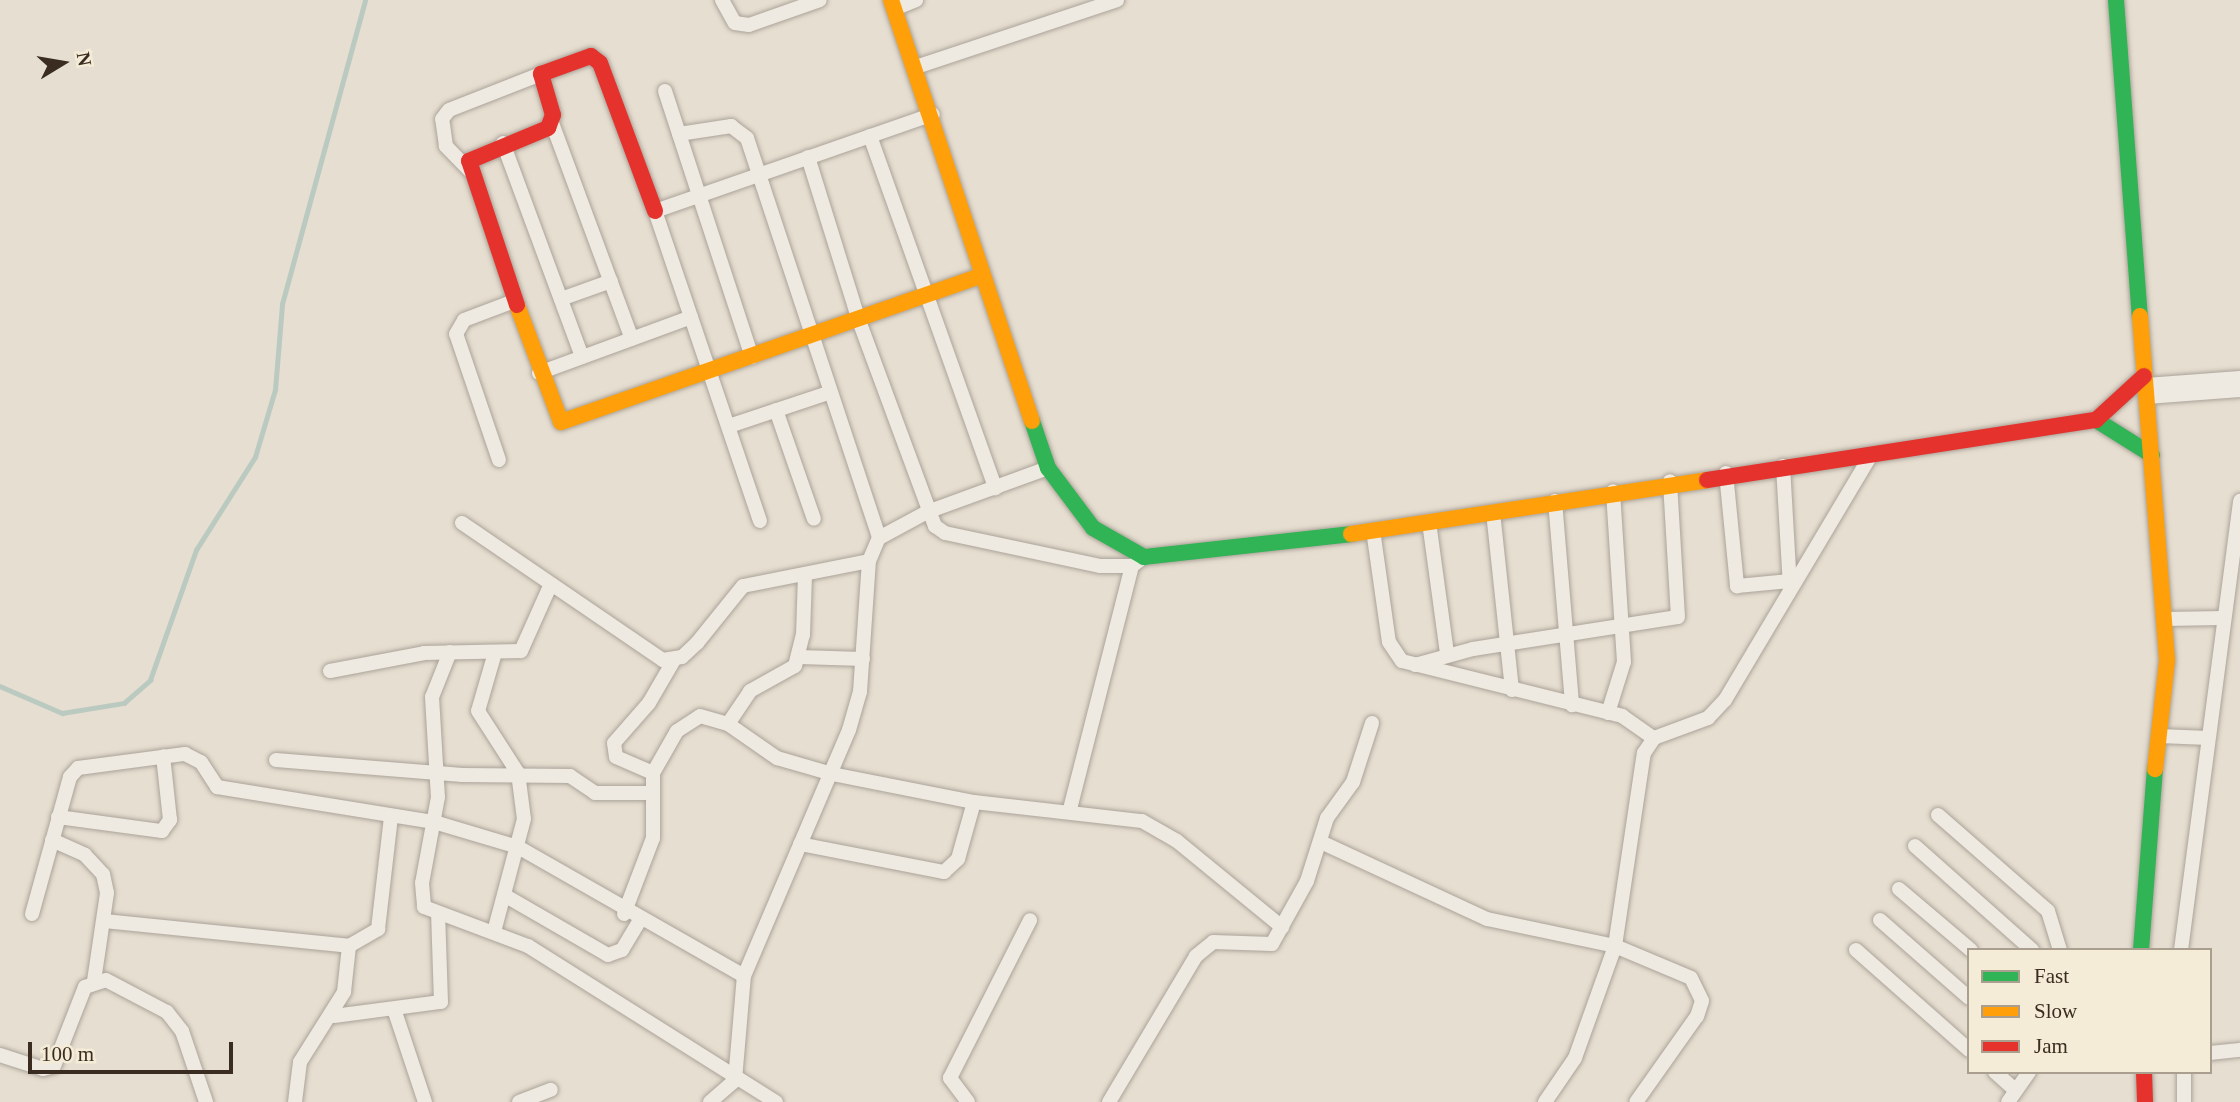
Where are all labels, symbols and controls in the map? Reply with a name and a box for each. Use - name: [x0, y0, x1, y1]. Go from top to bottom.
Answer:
- north arrow: [28, 28, 98, 98]
- text: N: [72, 50, 96, 68]
- legend: [1967, 948, 2212, 1074]
- text: Fast: [2034, 964, 2069, 988]
- text: Slow: [2034, 999, 2077, 1023]
- scale bar: [32, 1028, 236, 1072]
- text: Jam: [2034, 1034, 2068, 1058]
- text: 100 m: [41, 1042, 94, 1066]

